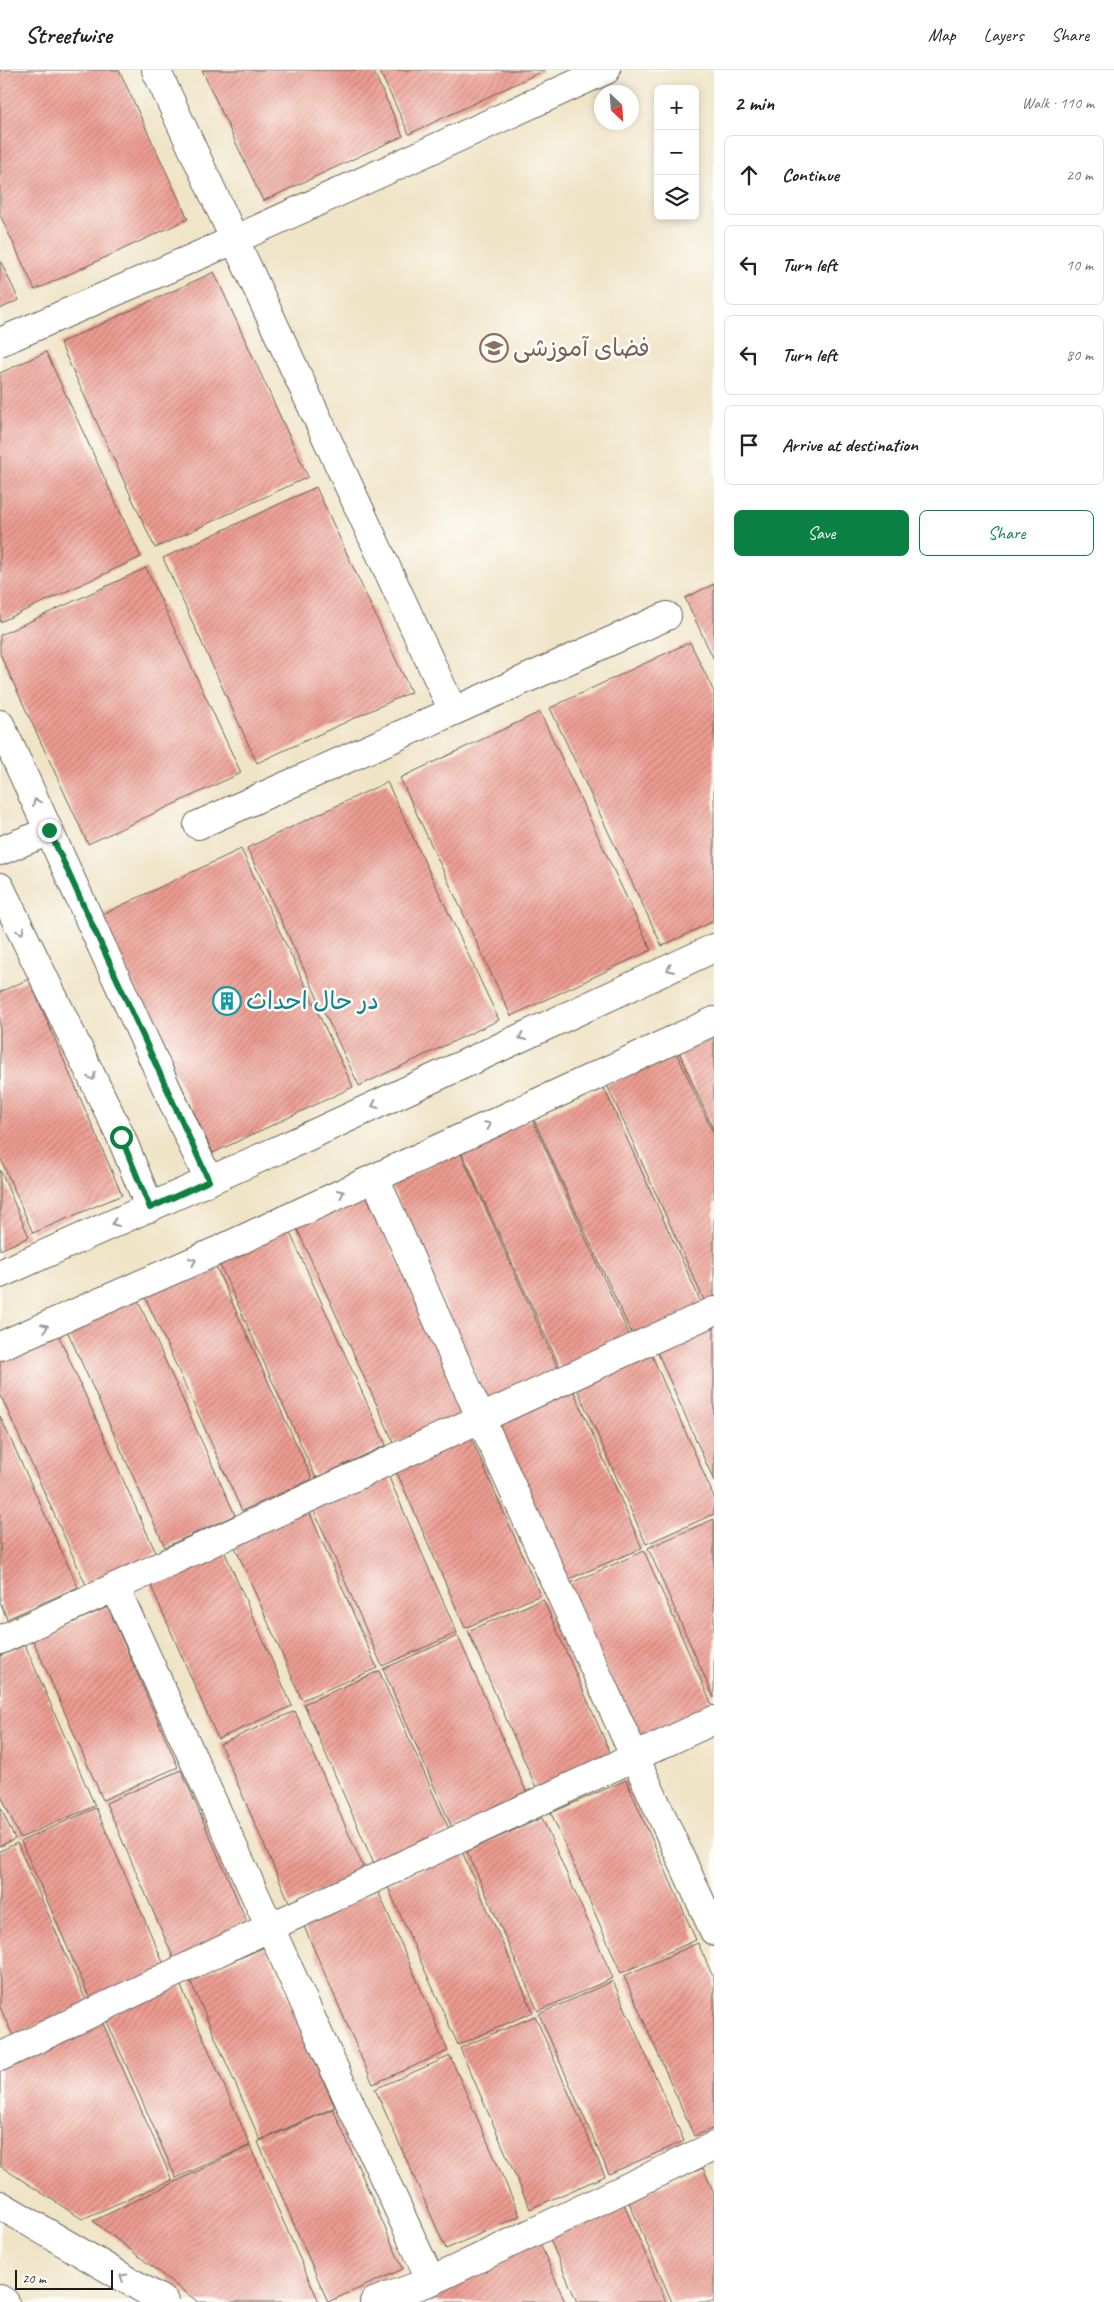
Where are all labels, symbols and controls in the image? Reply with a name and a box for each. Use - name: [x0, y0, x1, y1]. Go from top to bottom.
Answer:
- text: Streetwise: [25, 20, 111, 50]
- text: Map: [928, 24, 956, 46]
- text: Layers: [984, 24, 1023, 46]
- text: Share: [1051, 24, 1089, 46]
- north arrow: [594, 85, 639, 130]
- map controls: [654, 85, 699, 220]
- button: +: [654, 85, 699, 130]
- text: 2 min: [734, 90, 774, 116]
- text: Walk · 110 m: [1022, 93, 1094, 113]
- button: −: [654, 130, 699, 175]
- icon: ahead: [735, 161, 763, 189]
- text: Continue: [782, 163, 839, 187]
- text: 20 m: [1066, 165, 1093, 185]
- button: layers: [654, 175, 699, 220]
- icon: left: [735, 251, 763, 279]
- text: Turn left: [782, 253, 837, 277]
- text: 10 m: [1066, 255, 1093, 275]
- school or university icon: فضای آموزشی: [479, 333, 509, 363]
- place label: فضای آموزشی: [513, 333, 650, 363]
- icon: left: [735, 341, 763, 369]
- text: Turn left: [782, 343, 837, 367]
- text: 80 m: [1066, 345, 1093, 365]
- icon: arrive: [735, 431, 763, 459]
- text: Arrive at destination: [782, 433, 918, 457]
- button: Save: [734, 510, 909, 556]
- button: Share: [919, 510, 1094, 556]
- one-way arrow: [31, 798, 42, 807]
- route end: [38, 819, 61, 842]
- one-way arrow: [15, 926, 25, 935]
- one-way arrow: [666, 962, 675, 973]
- building icon: در حال احداث: [212, 986, 242, 1016]
- place label: در حال احداث: [246, 986, 379, 1016]
- one-way arrow: [518, 1031, 527, 1041]
- one-way arrow: [86, 1072, 96, 1081]
- one-way arrow: [371, 1099, 380, 1110]
- one-way arrow: [483, 1121, 492, 1131]
- route start: [110, 1126, 133, 1149]
- one-way arrow: [336, 1189, 345, 1200]
- one-way arrow: [111, 1217, 120, 1228]
- one-way arrow: [188, 1257, 197, 1268]
- one-way arrow: [40, 1322, 49, 1333]
- scale bar: [15, 2267, 112, 2290]
- text: 20 m: [22, 2270, 46, 2287]
- one-way arrow: [120, 2274, 129, 2284]

